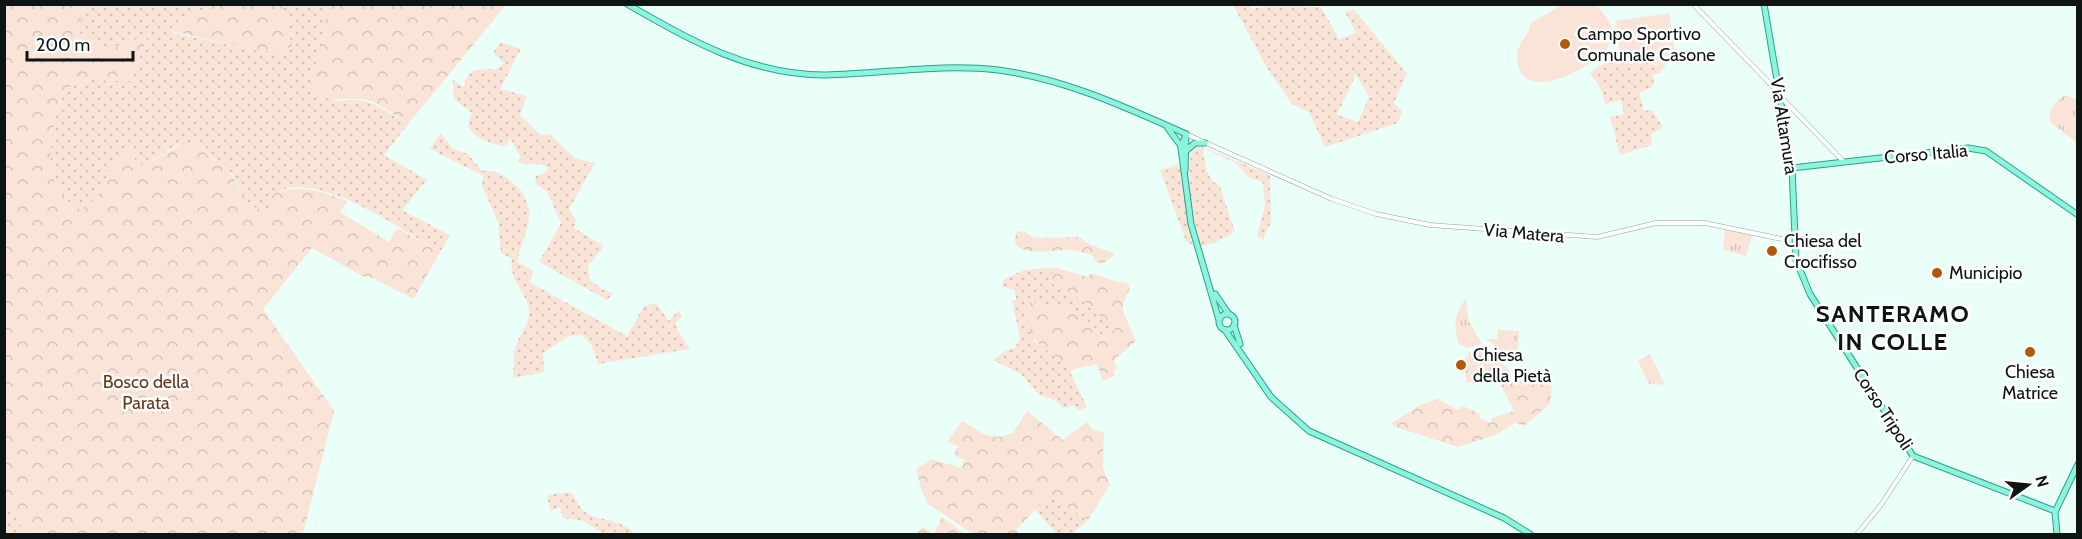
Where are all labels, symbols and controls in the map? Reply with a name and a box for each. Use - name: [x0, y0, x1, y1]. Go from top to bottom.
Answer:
- place label: Campo Sportivo Comunale Casone: [1577, 23, 1715, 66]
- scale bar: [27, 24, 134, 62]
- text: 200 m: [36, 34, 90, 56]
- marker: Campo Sportivo Comunale Casone: [1558, 37, 1572, 51]
- street label: Via Altamura: [1766, 76, 1803, 176]
- street label: Corso Italia: [1883, 139, 1969, 169]
- street label: Via Matera: [1483, 219, 1565, 248]
- place label: Chiesa del Crocifisso: [1784, 230, 1862, 273]
- marker: Chiesa del Crocifisso: [1765, 244, 1779, 258]
- place label: Municipio: [1949, 262, 2023, 284]
- marker: Municipio: [1930, 266, 1944, 280]
- district label: SANTERAMO IN COLLE: [1816, 299, 1970, 356]
- place label: Chiesa della Pietà: [1473, 344, 1552, 387]
- marker: Chiesa Matrice: [2023, 345, 2037, 359]
- marker: Chiesa della Pietà: [1454, 358, 1468, 372]
- place label: Chiesa Matrice: [2002, 361, 2058, 404]
- street label: Corso Tripoli: [1848, 364, 1918, 454]
- park label: Bosco della Parata: [103, 371, 190, 414]
- north arrow: [1998, 455, 2058, 515]
- text: N: [2031, 473, 2053, 489]

